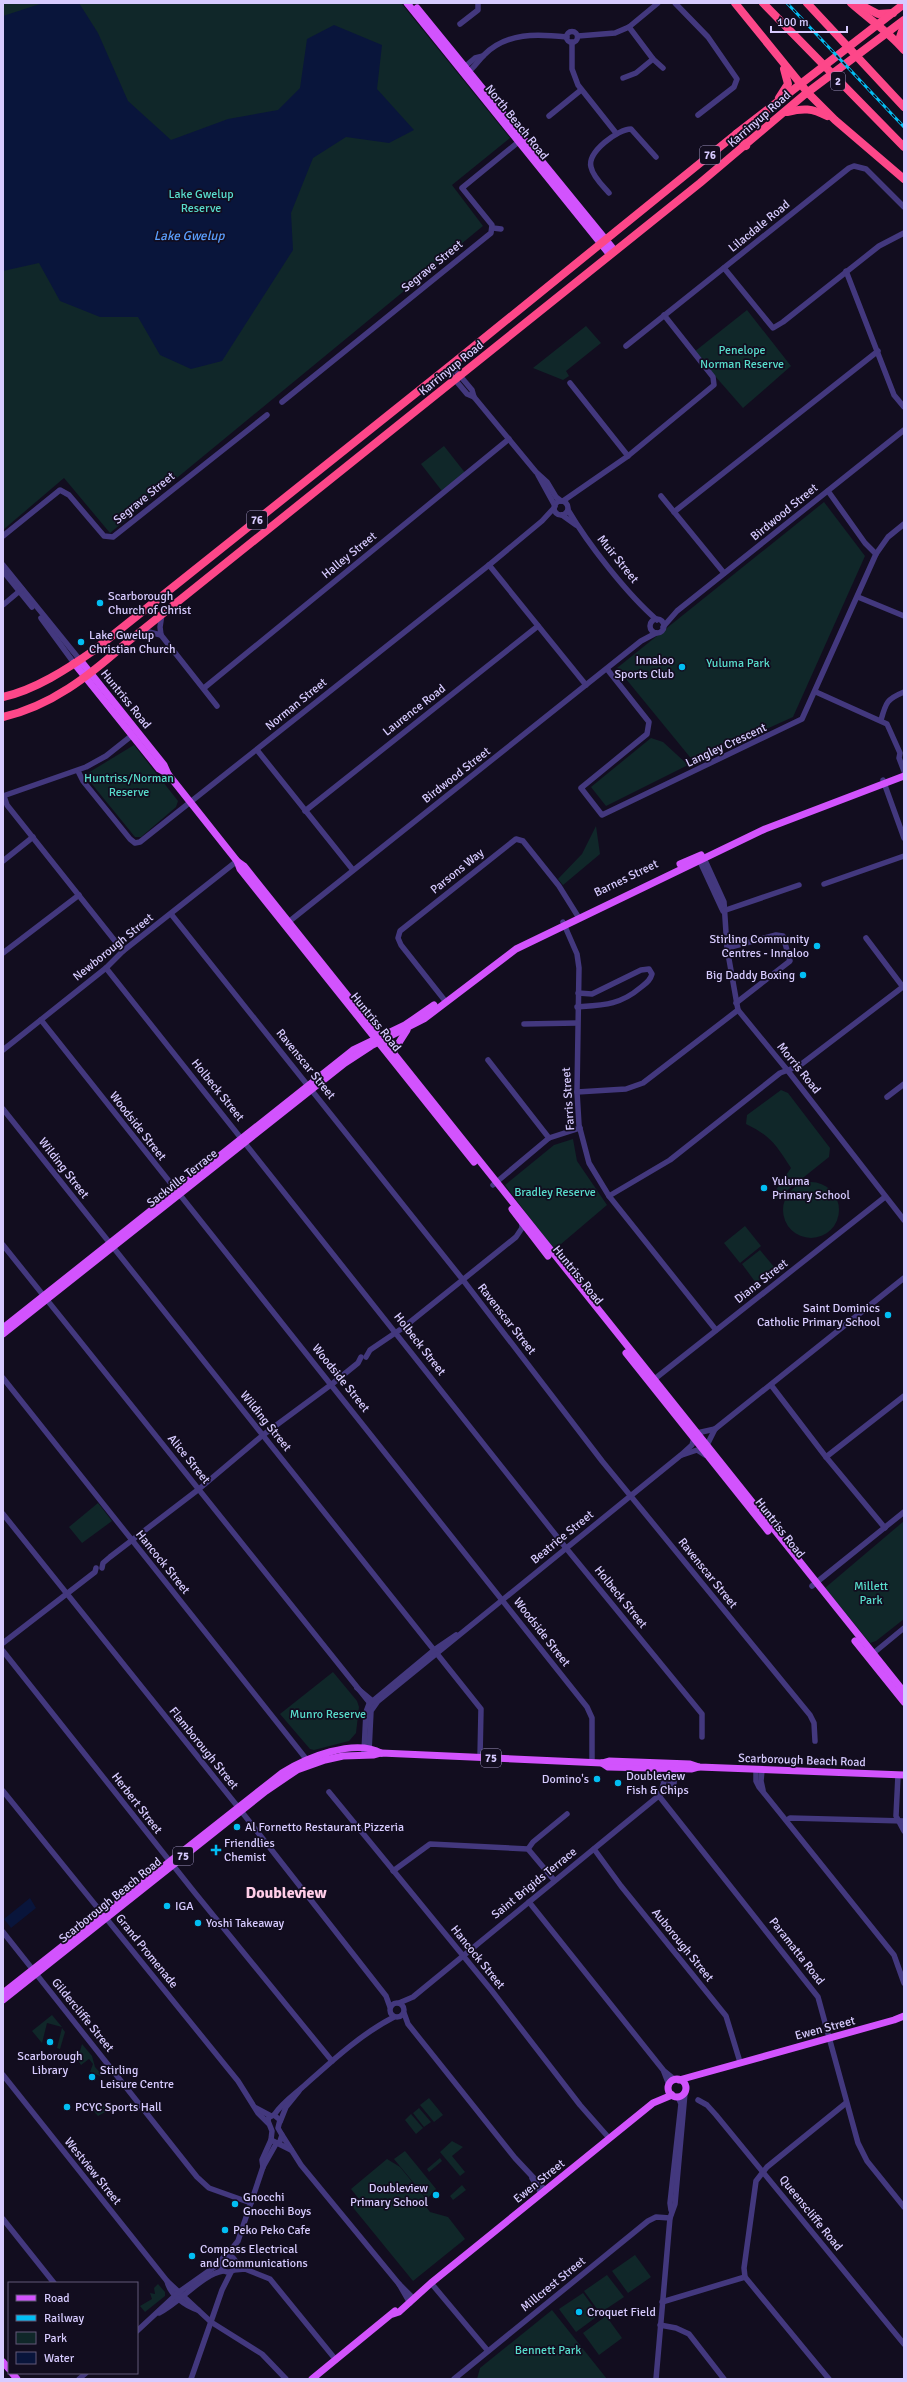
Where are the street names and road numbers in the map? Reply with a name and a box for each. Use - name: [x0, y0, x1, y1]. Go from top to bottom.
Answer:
- road number: 2: [831, 72, 845, 90]
- street label: North Beach Road: [482, 82, 551, 163]
- street label: Karrinyup Road: [725, 88, 794, 151]
- road number: 76: [700, 146, 720, 164]
- street label: Lilacdale Road: [726, 197, 793, 256]
- street label: Segrave Street: [399, 237, 466, 296]
- street label: Karrinyup Road: [416, 338, 487, 399]
- street label: Segrave Street: [111, 469, 178, 528]
- street label: Birdwood Street: [748, 481, 821, 544]
- road number: 76: [247, 511, 267, 529]
- street label: Halley Street: [319, 529, 380, 582]
- street label: Muir Street: [594, 532, 642, 586]
- street label: Huntriss Road: [97, 667, 154, 732]
- street label: Norman Street: [262, 675, 330, 734]
- street label: Laurence Road: [380, 681, 449, 740]
- street label: Langley Crescent: [683, 720, 769, 771]
- street label: Birdwood Street: [419, 744, 493, 807]
- street label: Parsons Way: [428, 845, 487, 897]
- street label: Barnes Street: [592, 856, 661, 900]
- street label: Newborough Street: [70, 910, 157, 984]
- street label: Huntriss Road: [347, 990, 404, 1055]
- street label: Ravenscar Street: [273, 1026, 339, 1103]
- street label: Morris Road: [773, 1040, 824, 1097]
- street label: Holbeck Street: [188, 1056, 247, 1124]
- street label: Farris Street: [559, 1067, 578, 1131]
- street label: Woodside Street: [106, 1089, 169, 1164]
- street label: Wilding Street: [35, 1135, 92, 1202]
- street label: Sackville Terrace: [144, 1146, 221, 1211]
- street label: Huntriss Road: [549, 1243, 606, 1308]
- street label: Diana Street: [732, 1256, 791, 1307]
- street label: Ravenscar Street: [474, 1281, 539, 1358]
- street label: Holbeck Street: [390, 1310, 449, 1379]
- street label: Woodside Street: [309, 1341, 373, 1415]
- street label: Wilding Street: [237, 1388, 294, 1455]
- street label: Alice Street: [164, 1431, 213, 1487]
- street label: Huntriss Road: [751, 1495, 808, 1561]
- street label: Beatrice Street: [528, 1507, 597, 1567]
- street label: Hancock Street: [132, 1527, 193, 1597]
- street label: Ravenscar Street: [675, 1535, 741, 1612]
- street label: Holbeck Street: [591, 1563, 650, 1631]
- street label: Woodside Street: [510, 1595, 573, 1670]
- street label: Flamborough Street: [166, 1704, 241, 1793]
- road number: 75: [481, 1749, 501, 1767]
- street label: Scarborough Beach Road: [738, 1751, 866, 1770]
- street label: Herbert Street: [108, 1770, 165, 1837]
- street label: Saint Brigids Terrace: [489, 1844, 580, 1922]
- road number: 75: [173, 1847, 193, 1865]
- street label: Scarborough Beach Road: [56, 1854, 165, 1946]
- street label: Auborough Street: [648, 1906, 717, 1985]
- street label: Grand Promenade: [112, 1911, 181, 1991]
- street label: Paramatta Road: [766, 1915, 828, 1988]
- street label: Hancock Street: [447, 1922, 508, 1992]
- street label: Gildercliffe Street: [48, 1975, 117, 2055]
- street label: Ewen Street: [793, 2013, 857, 2044]
- street label: Westview Street: [61, 2135, 124, 2208]
- street label: Ewen Street: [511, 2156, 568, 2207]
- street label: Queenscliffe Road: [776, 2173, 846, 2254]
- street label: Millcrest Street: [518, 2254, 589, 2315]

